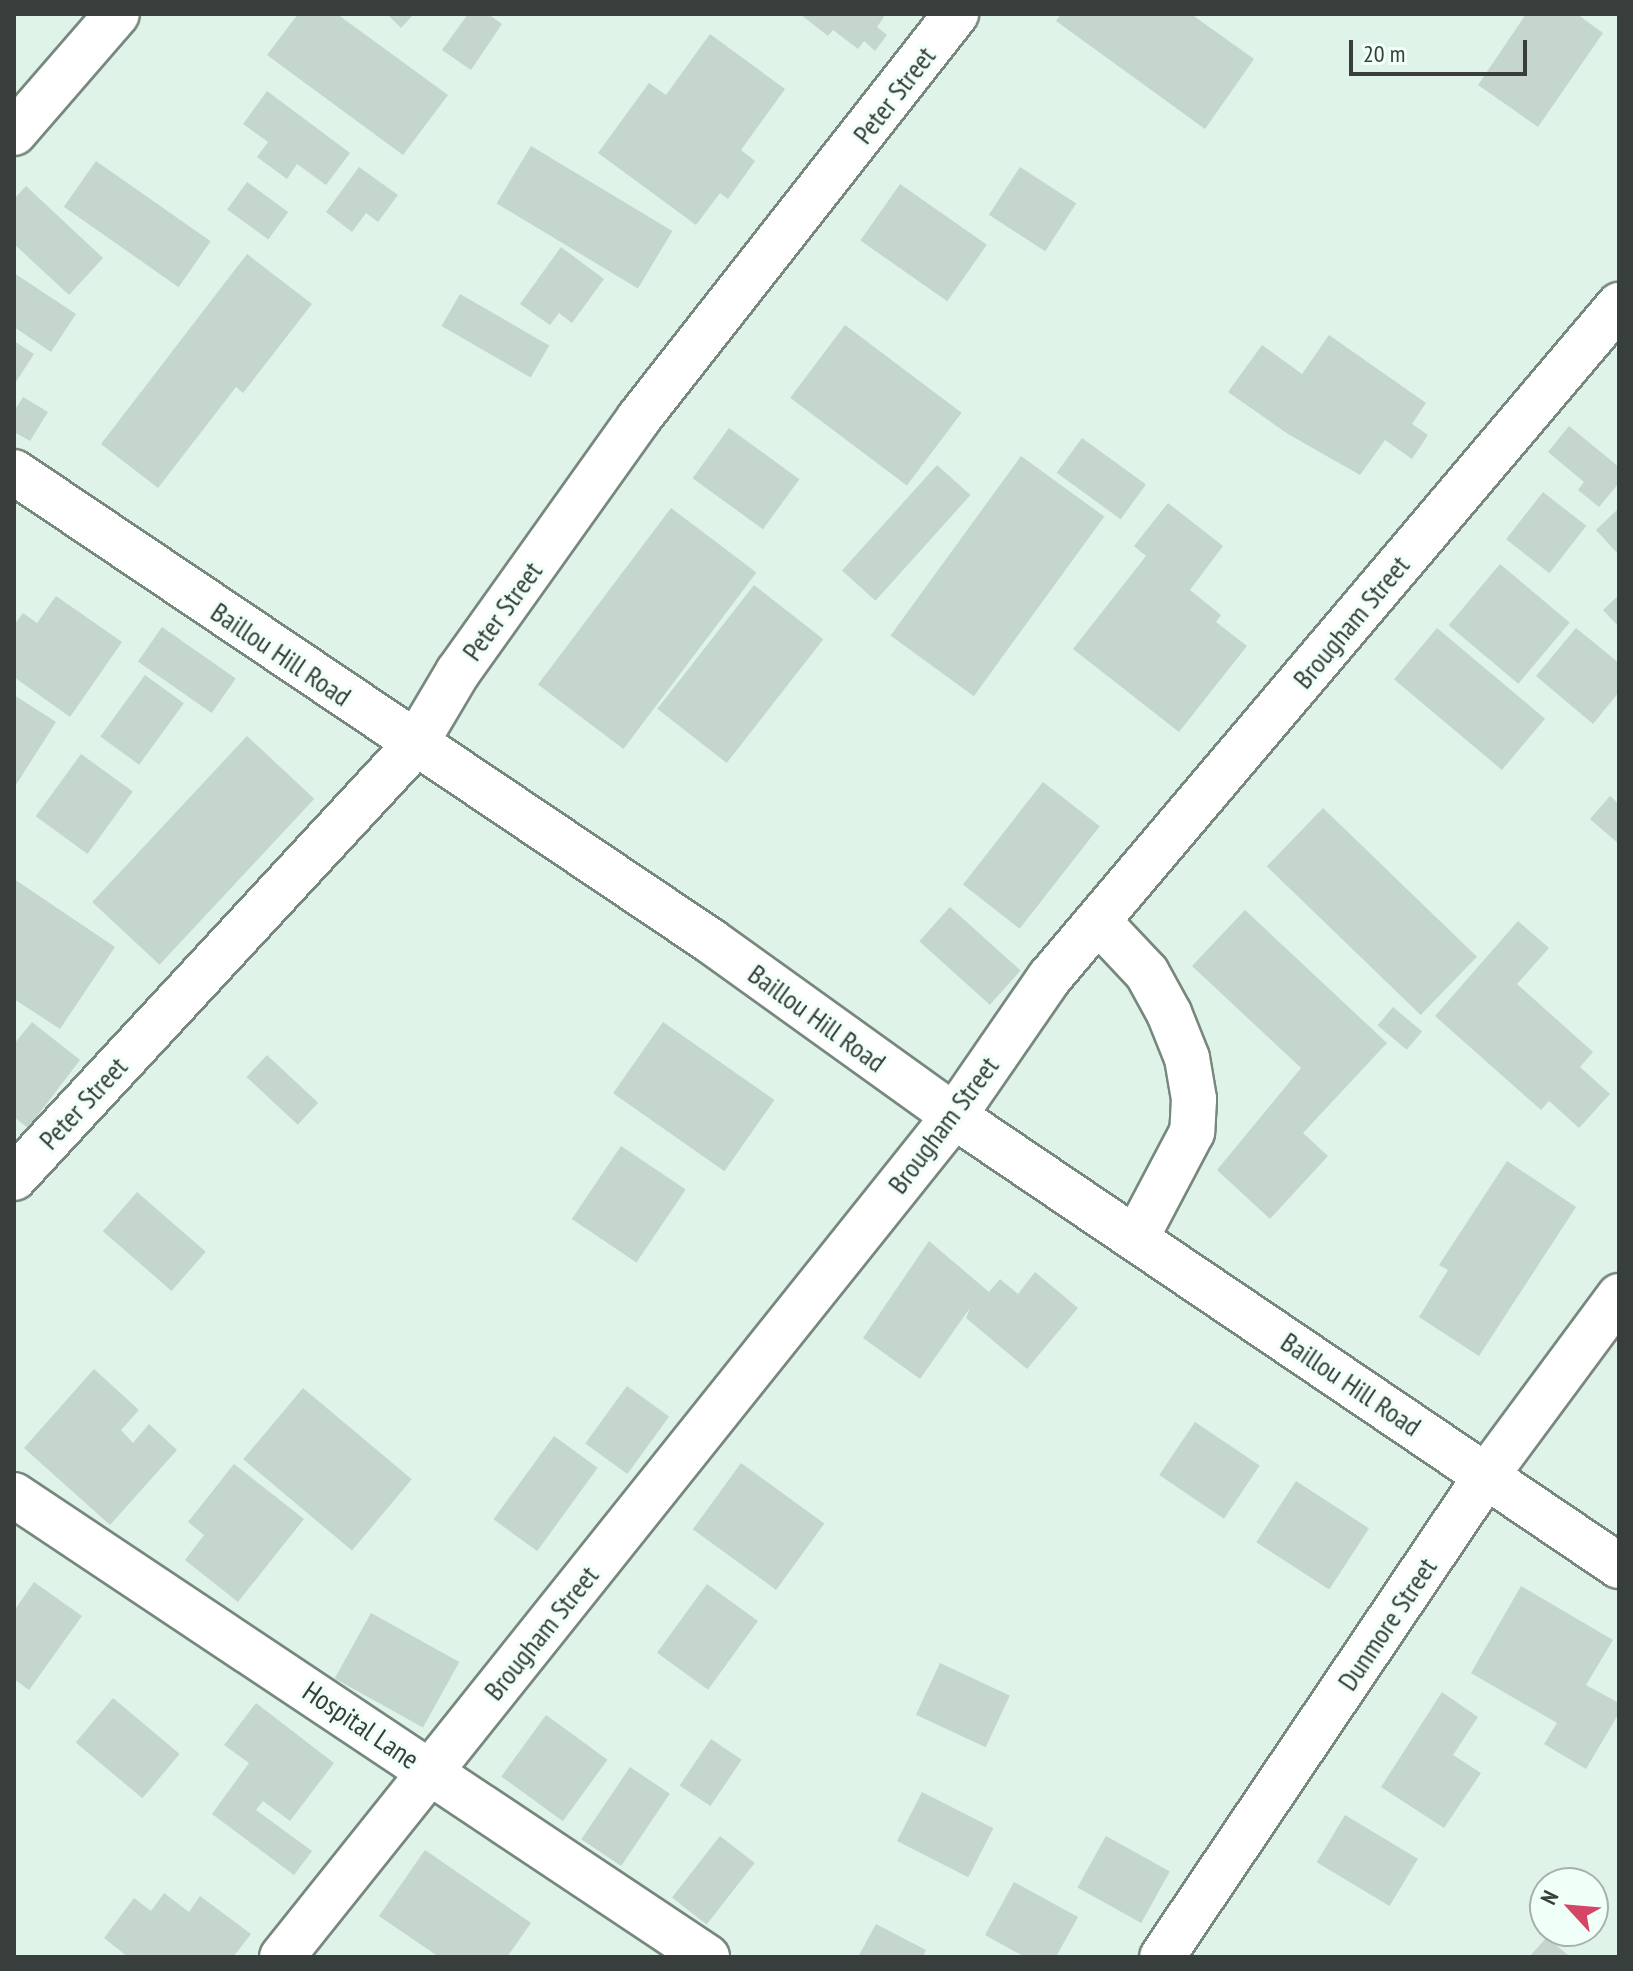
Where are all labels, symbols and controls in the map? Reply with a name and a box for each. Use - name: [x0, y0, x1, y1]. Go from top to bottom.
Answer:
- scale bar: [1353, 24, 1531, 74]
- text: 20 m: [1363, 38, 1405, 69]
- street label: Peter Street: [846, 40, 942, 150]
- street label: Brougham Street: [1286, 549, 1416, 695]
- street label: Peter Street: [455, 555, 549, 667]
- street label: Baillou Hill Road: [205, 595, 357, 713]
- street label: Baillou Hill Road: [742, 957, 892, 1079]
- street label: Peter Street: [32, 1050, 134, 1156]
- street label: Brougham Street: [881, 1050, 1005, 1200]
- street label: Baillou Hill Road: [1275, 1325, 1427, 1443]
- street label: Dunmore Street: [1330, 1551, 1444, 1697]
- street label: Brougham Street: [477, 1559, 605, 1707]
- street label: Hospital Lane: [297, 1674, 425, 1776]
- north arrow: [1529, 1867, 1609, 1947]
- text: N: [1534, 1886, 1564, 1909]

